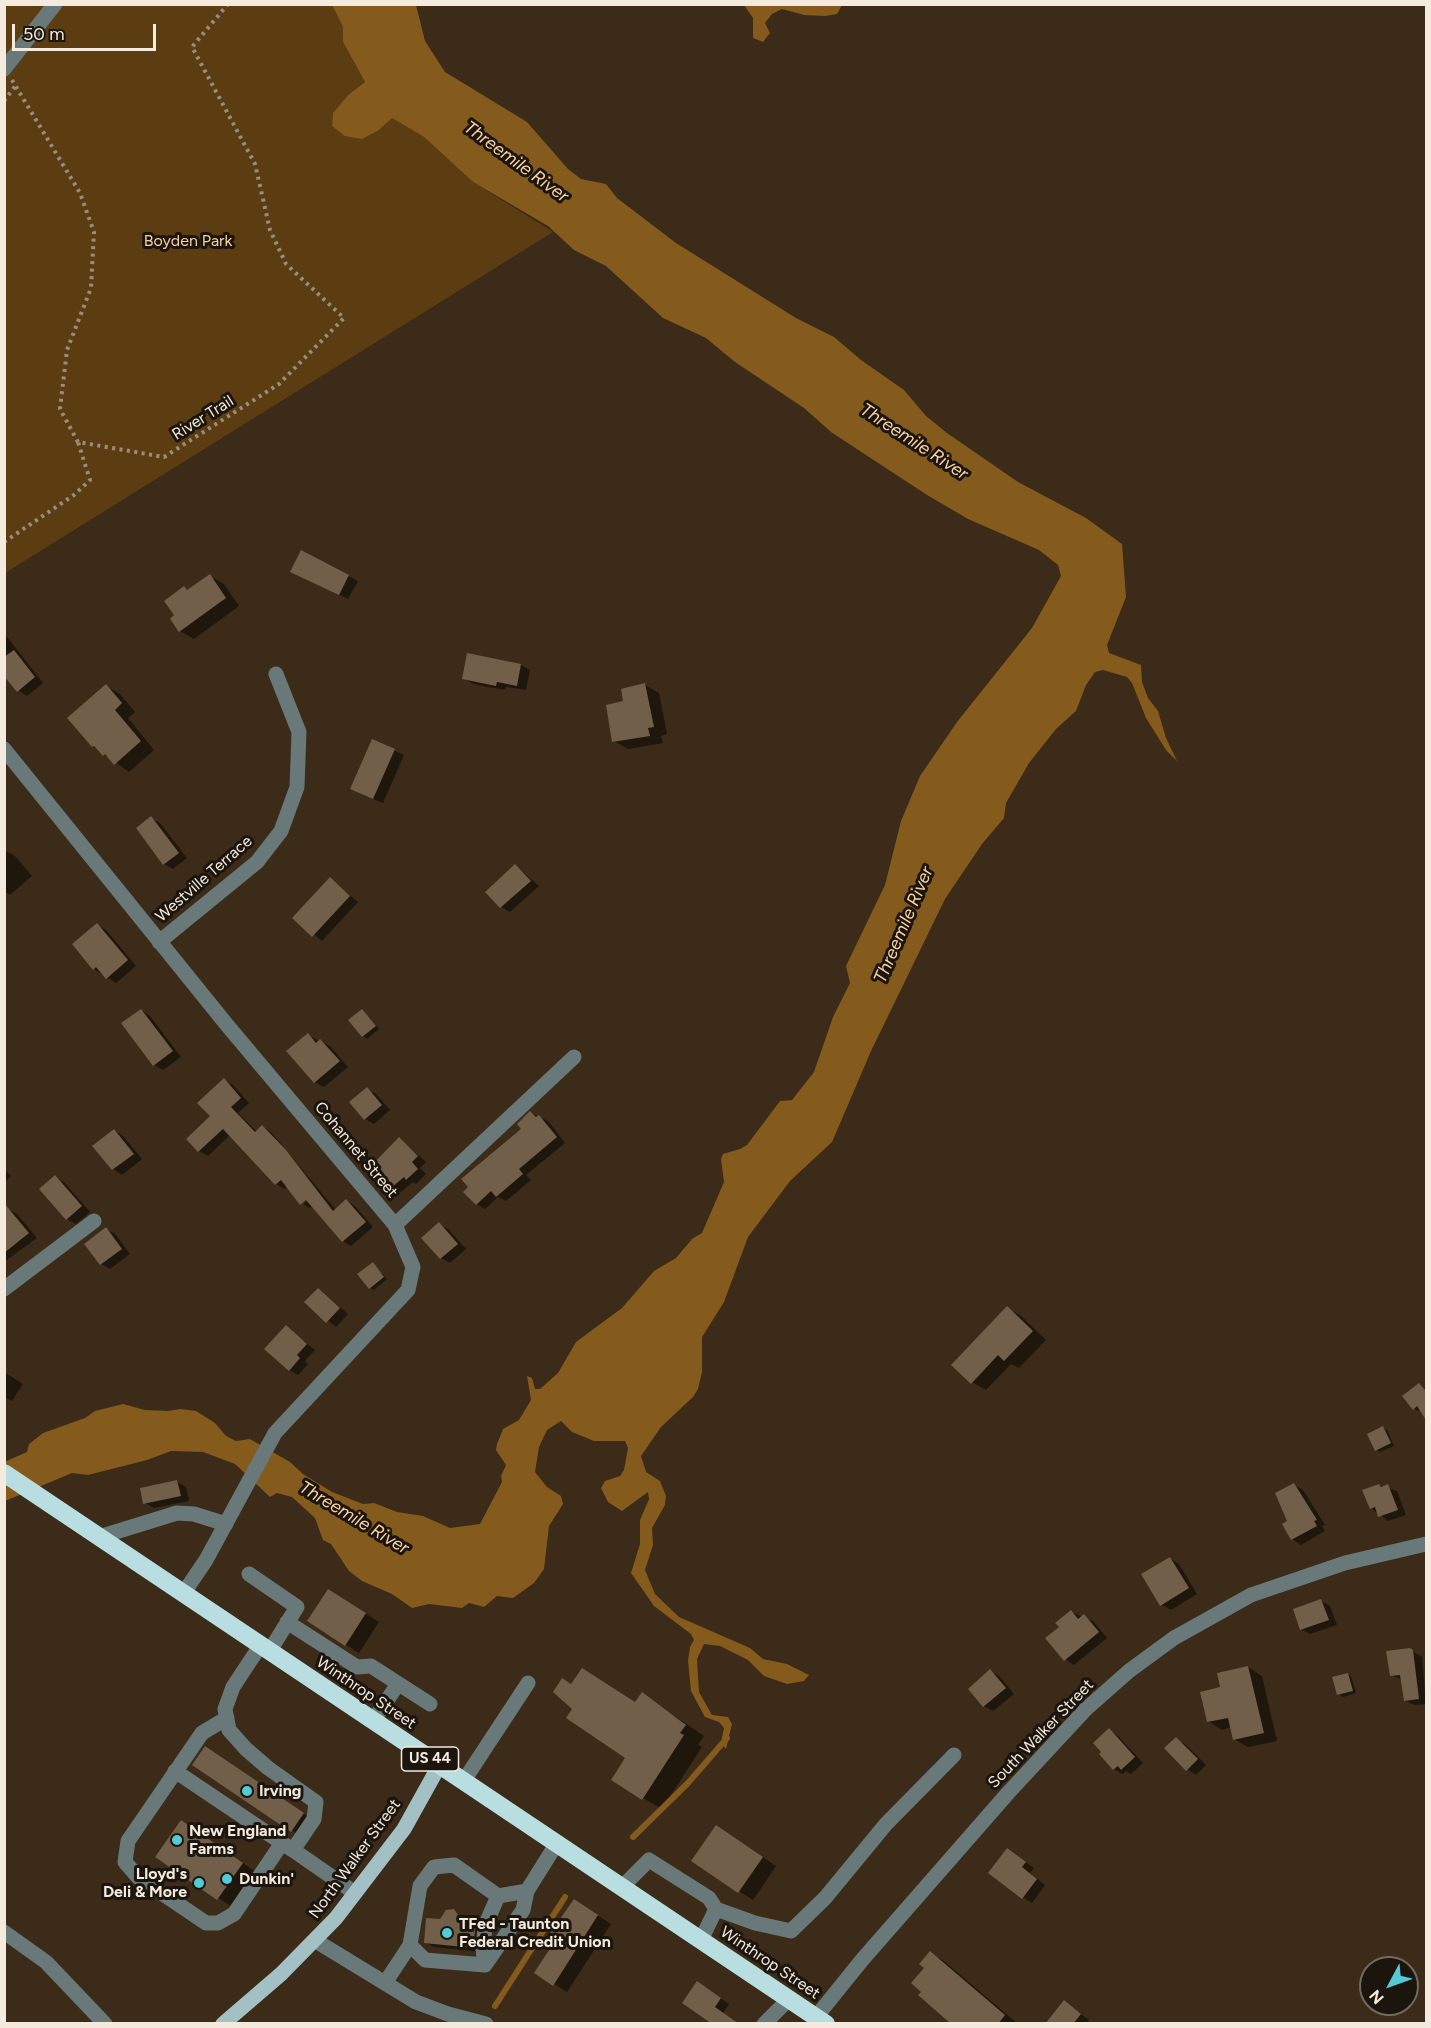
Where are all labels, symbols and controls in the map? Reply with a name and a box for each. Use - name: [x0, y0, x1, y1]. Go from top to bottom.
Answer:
- scale bar: [15, 12, 159, 50]
- text: 50 m: [23, 23, 65, 45]
- water label: Threemile River: [459, 117, 573, 207]
- park label: Boyden Park: [144, 231, 232, 251]
- street label: River Trail: [169, 392, 237, 444]
- water label: Threemile River: [856, 399, 972, 485]
- street label: Westville Terrace: [152, 832, 256, 926]
- water label: Threemile River: [870, 864, 938, 986]
- street label: Cohannet Street: [310, 1098, 402, 1202]
- water label: Threemile River: [295, 1477, 413, 1559]
- street label: Winthrop Street: [313, 1653, 419, 1733]
- street label: South Walker Street: [984, 1676, 1098, 1792]
- road number: US 44: [402, 1747, 458, 1771]
- place label: Irving: [259, 1781, 301, 1801]
- marker: Irving: [240, 1784, 254, 1798]
- street label: North Walker Street: [305, 1796, 405, 1922]
- place label: New England Farms: [189, 1821, 286, 1859]
- marker: New England Farms: [170, 1833, 184, 1847]
- place label: Lloyd's Deli & More: [103, 1864, 187, 1902]
- place label: Dunkin': [239, 1869, 294, 1889]
- marker: Dunkin': [220, 1872, 234, 1886]
- marker: Lloyd's Deli & More: [192, 1876, 206, 1890]
- place label: TFed - Taunton Federal Credit Union: [459, 1914, 611, 1952]
- street label: Winthrop Street: [717, 1923, 823, 2003]
- marker: TFed - Taunton Federal Credit Union: [440, 1926, 454, 1940]
- north arrow: [1359, 1956, 1419, 2016]
- text: N: [1365, 1986, 1388, 2008]

